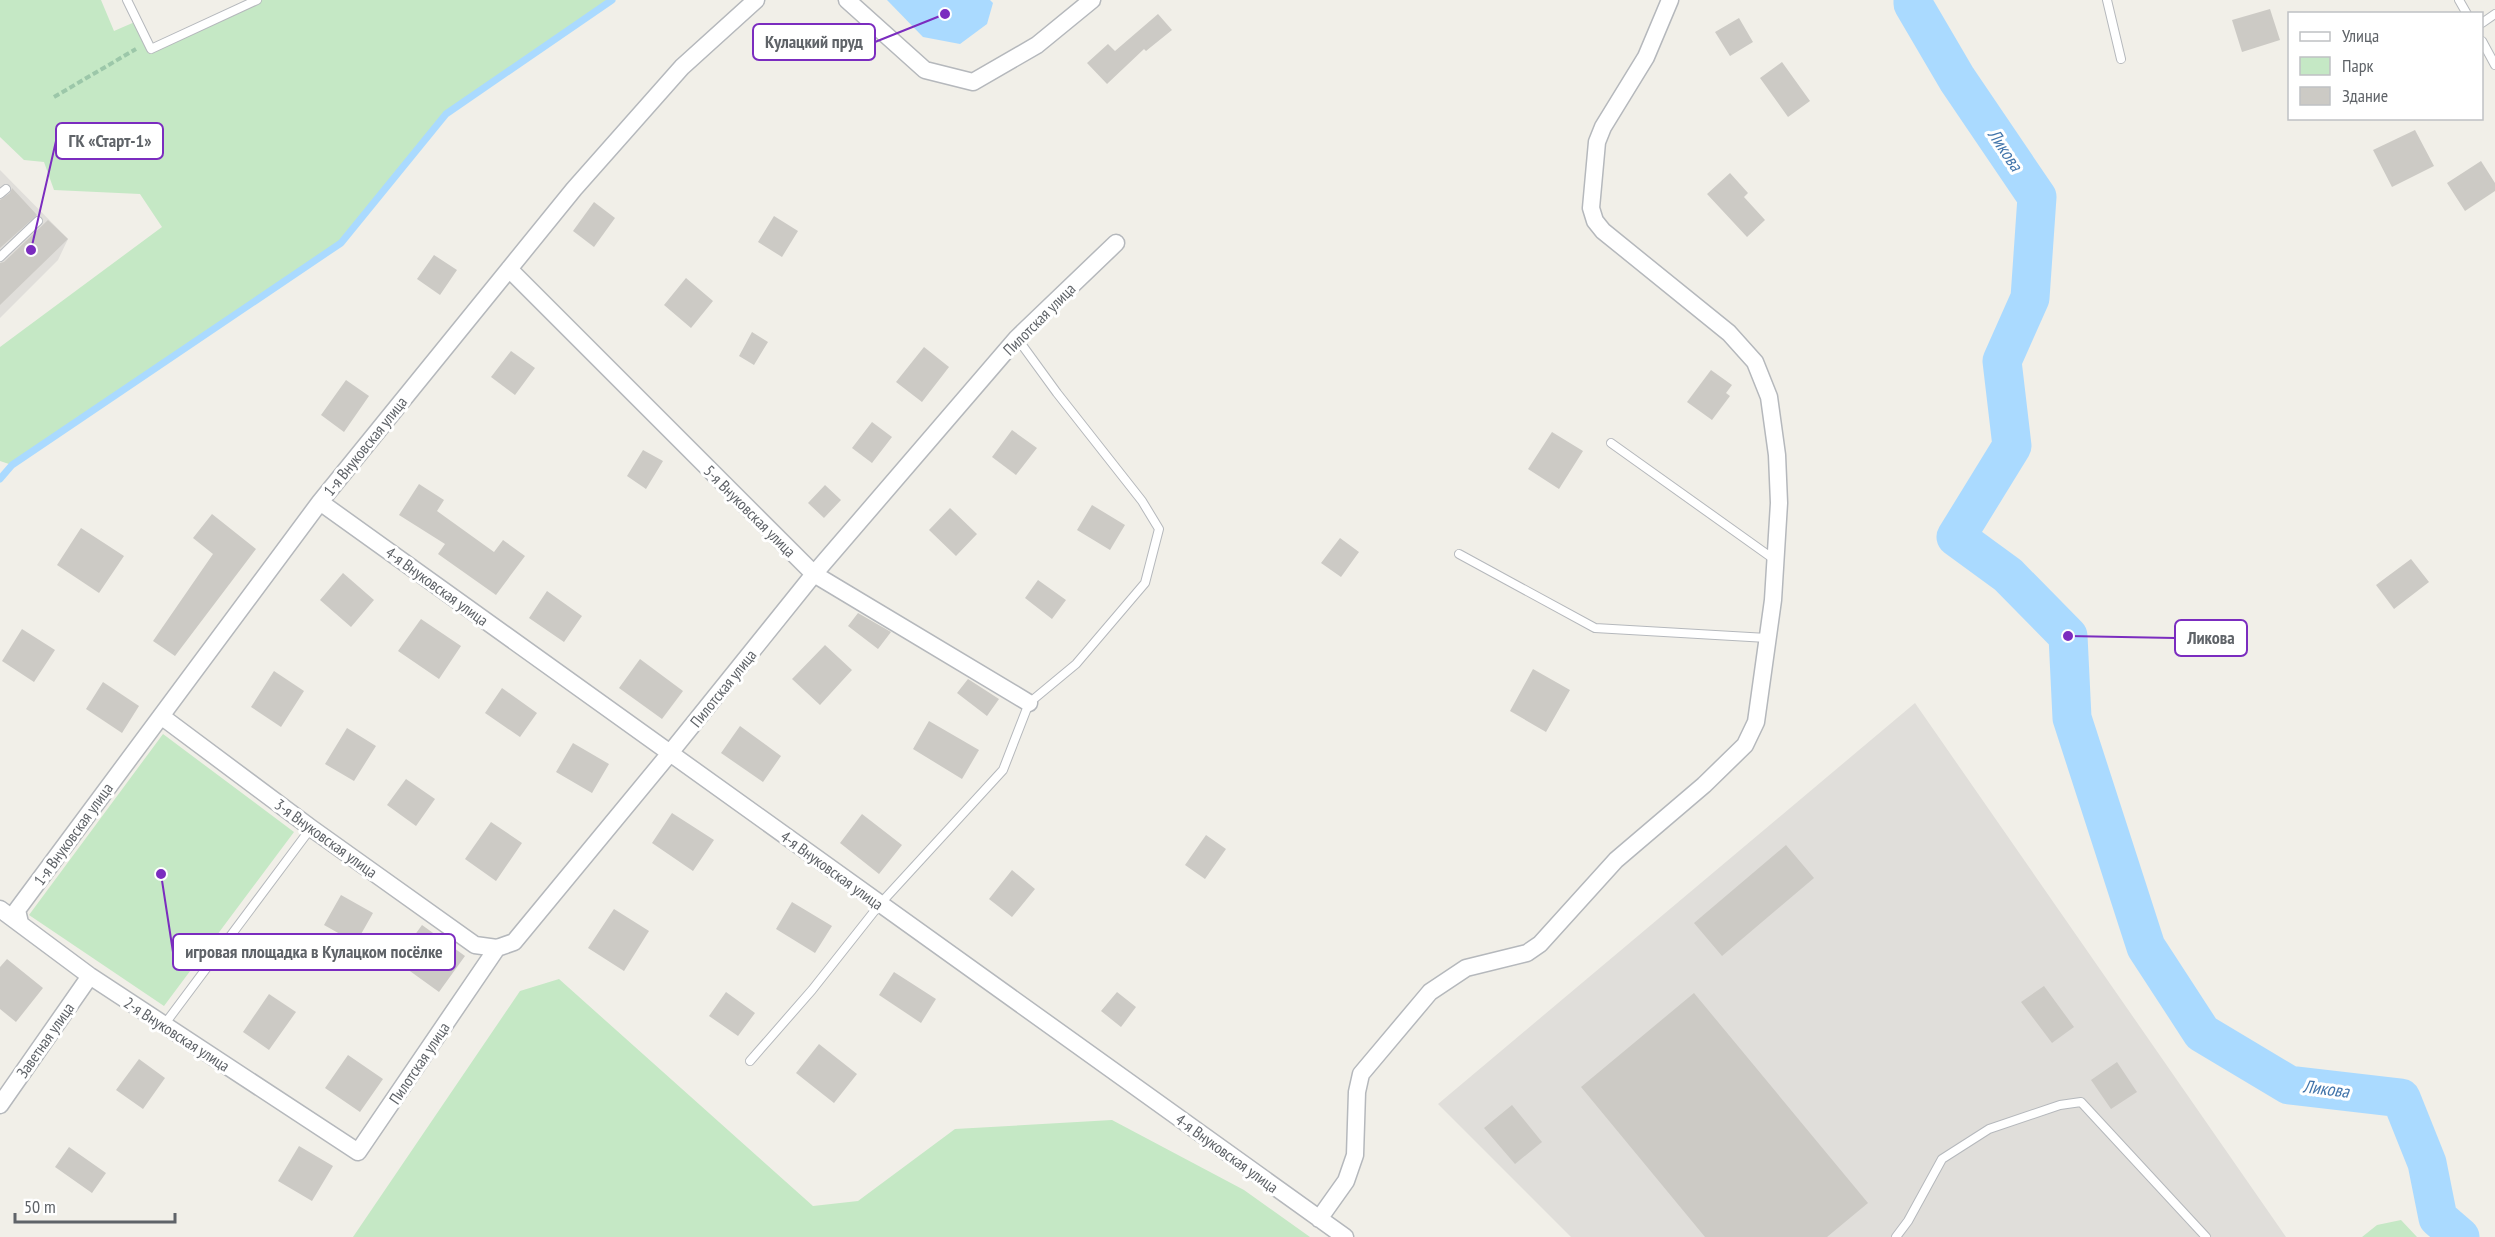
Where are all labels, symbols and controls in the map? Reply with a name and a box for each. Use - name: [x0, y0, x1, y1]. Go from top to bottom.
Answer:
- legend: [2288, 12, 2483, 120]
- callout: Кулацкий пруд: [753, 24, 875, 60]
- text: Улица: [2342, 24, 2379, 47]
- text: Кулацкий пруд: [765, 30, 863, 53]
- text: Парк: [2342, 54, 2373, 77]
- text: Здание: [2342, 84, 2388, 107]
- callout: ГК «Старт-1»: [56, 123, 163, 159]
- water label: Ликова: [1982, 123, 2028, 176]
- text: ГК «Старт-1»: [69, 129, 151, 152]
- street label: Пилотская улица: [999, 279, 1079, 359]
- street label: 1-я Внуковская улица: [319, 392, 411, 500]
- street label: 5-я Внуковская улица: [700, 461, 800, 561]
- street label: 4-я Внуковская улица: [382, 542, 492, 630]
- callout: Ликова: [2175, 620, 2247, 656]
- text: Ликова: [2186, 626, 2235, 649]
- street label: Пилотская улица: [686, 645, 760, 731]
- street label: 1-я Внуковская улица: [29, 779, 117, 889]
- street label: 3-я Внуковская улица: [271, 794, 381, 882]
- street label: 4-я Внуковская улица: [777, 826, 887, 914]
- callout: игровая площадка в Кулацком посёлке: [173, 934, 455, 970]
- text: игровая площадка в Кулацком посёлке: [185, 940, 443, 963]
- street label: 2-я Внуковская улица: [120, 992, 234, 1076]
- street label: Заветная улица: [12, 999, 78, 1081]
- street label: Пилотская улица: [384, 1018, 454, 1108]
- water label: Ликова: [2301, 1074, 2351, 1103]
- street label: 4-я Внуковская улица: [1172, 1109, 1282, 1197]
- scale bar: [15, 1186, 176, 1224]
- text: 50 m: [24, 1195, 56, 1218]

